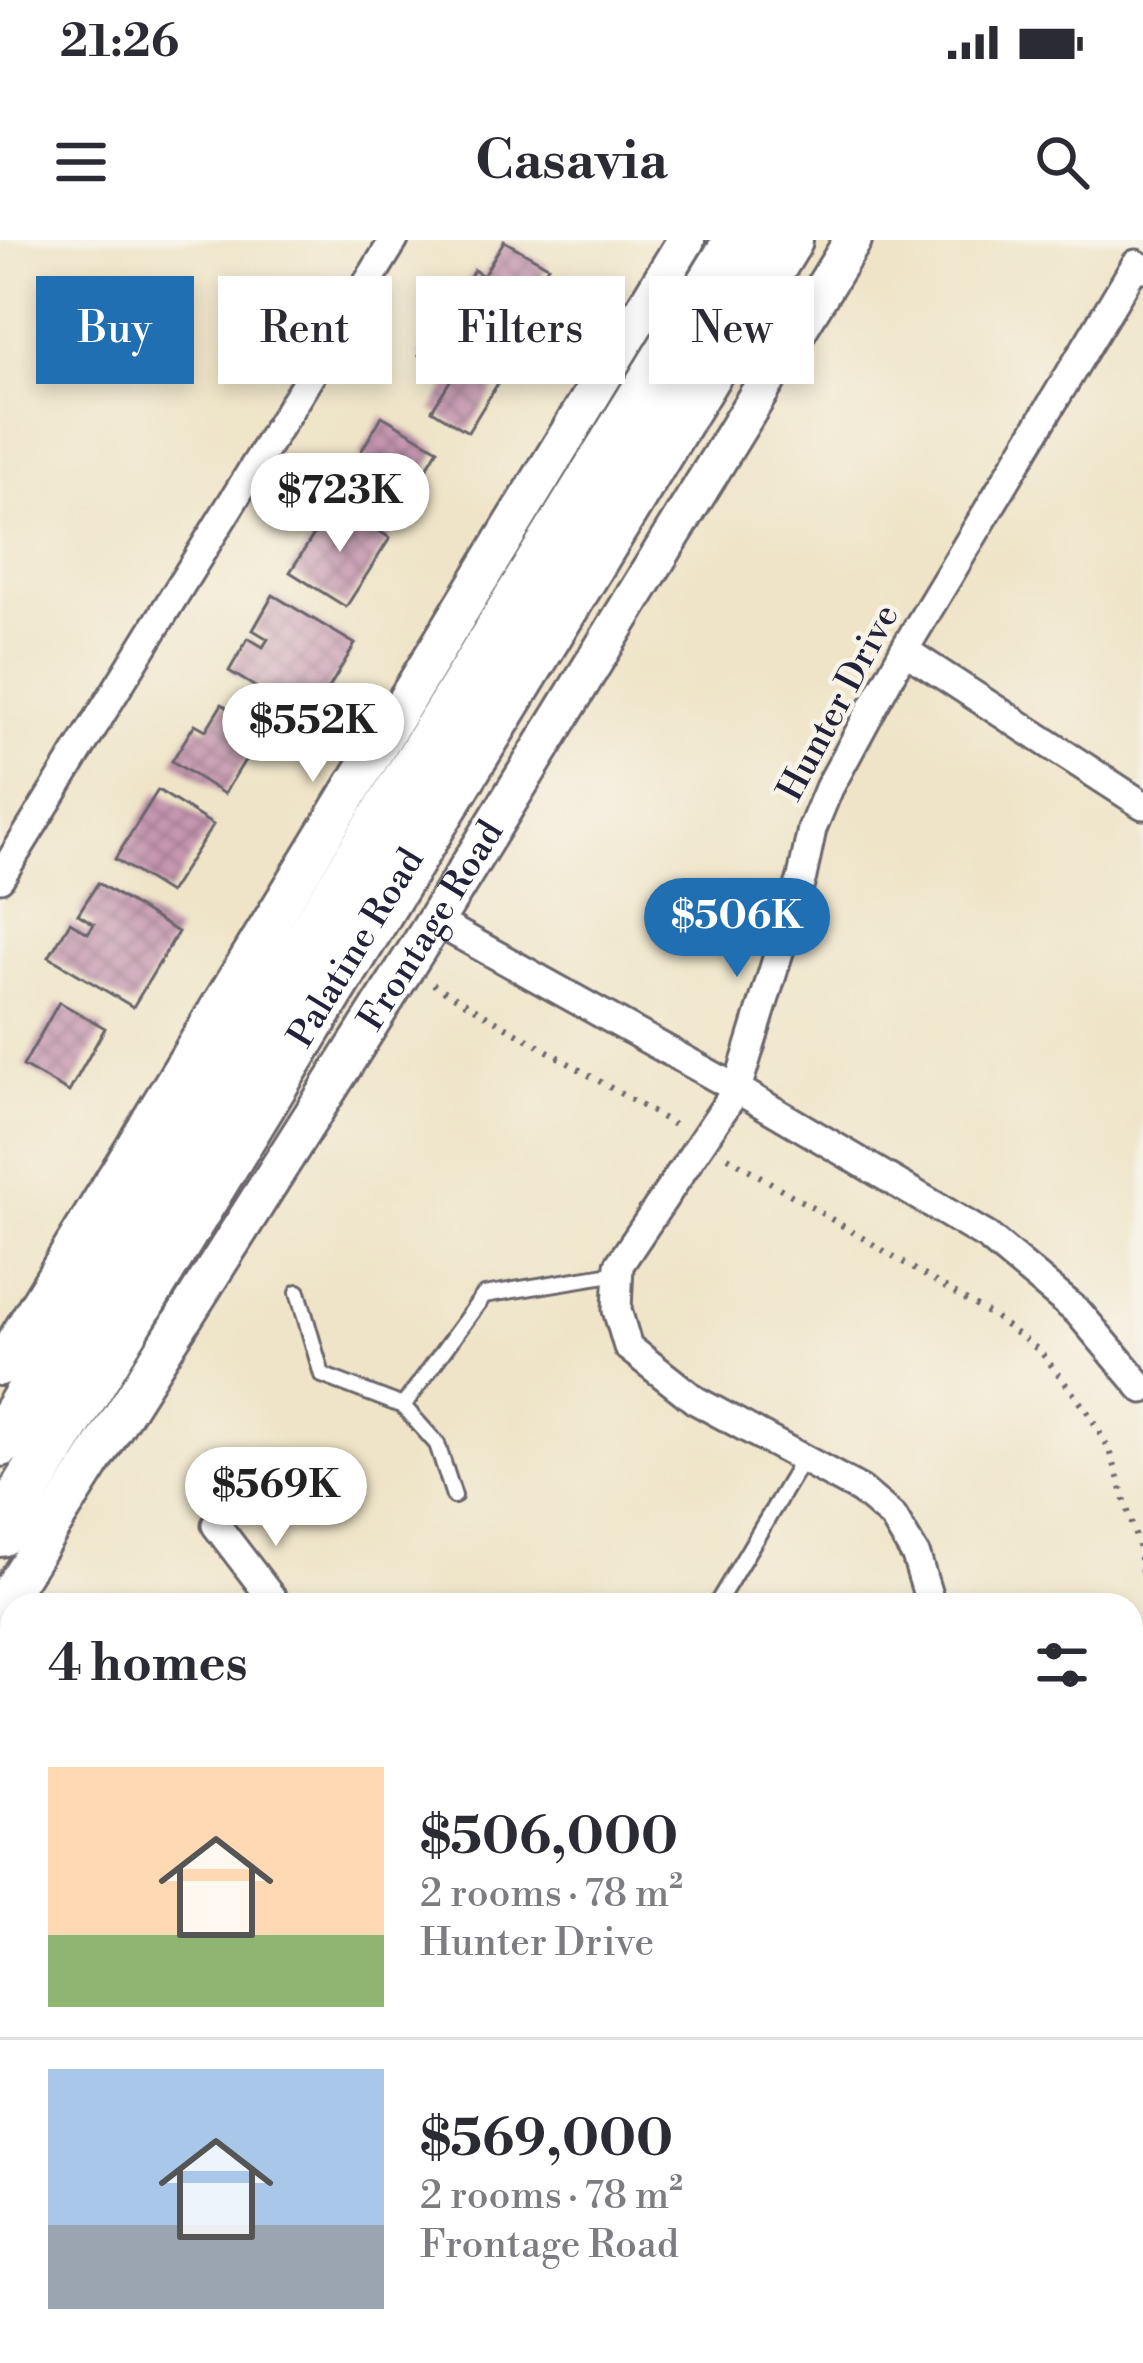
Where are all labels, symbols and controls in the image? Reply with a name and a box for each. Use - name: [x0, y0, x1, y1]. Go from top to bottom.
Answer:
- text: 21:26: [60, 14, 179, 71]
- text: Casavia: [475, 128, 668, 196]
- icon: menu: [48, 129, 114, 195]
- icon: search: [1029, 129, 1095, 195]
- chip: Buy: [36, 276, 194, 384]
- chip: Rent: [218, 276, 392, 384]
- chip: Filters: [416, 276, 625, 384]
- chip: New: [649, 276, 814, 384]
- pin: $723K: [256, 453, 424, 555]
- text: $723K: [277, 467, 403, 516]
- street label: Hunter Drive: [768, 597, 910, 809]
- pin: $552K: [229, 683, 397, 785]
- text: $552K: [249, 697, 377, 746]
- street label: Frontage Road: [349, 812, 514, 1039]
- street label: Palatine Road: [278, 840, 434, 1056]
- pin: $506K: [653, 878, 821, 980]
- text: $506K: [671, 892, 803, 941]
- pin: $569K: [192, 1447, 360, 1549]
- text: $569K: [212, 1461, 340, 1510]
- icon: filters: [1029, 1632, 1095, 1698]
- text: 4 homes: [48, 1633, 248, 1697]
- text: $506,000: [420, 1806, 678, 1870]
- icon: home: [144, 1815, 288, 1959]
- text: 2 rooms · 78 m²: [420, 1870, 683, 1919]
- text: Hunter Drive: [420, 1919, 654, 1968]
- text: $569,000: [420, 2108, 673, 2172]
- icon: home: [144, 2117, 288, 2261]
- text: 2 rooms · 78 m²: [420, 2172, 683, 2221]
- text: Frontage Road: [420, 2221, 679, 2270]

